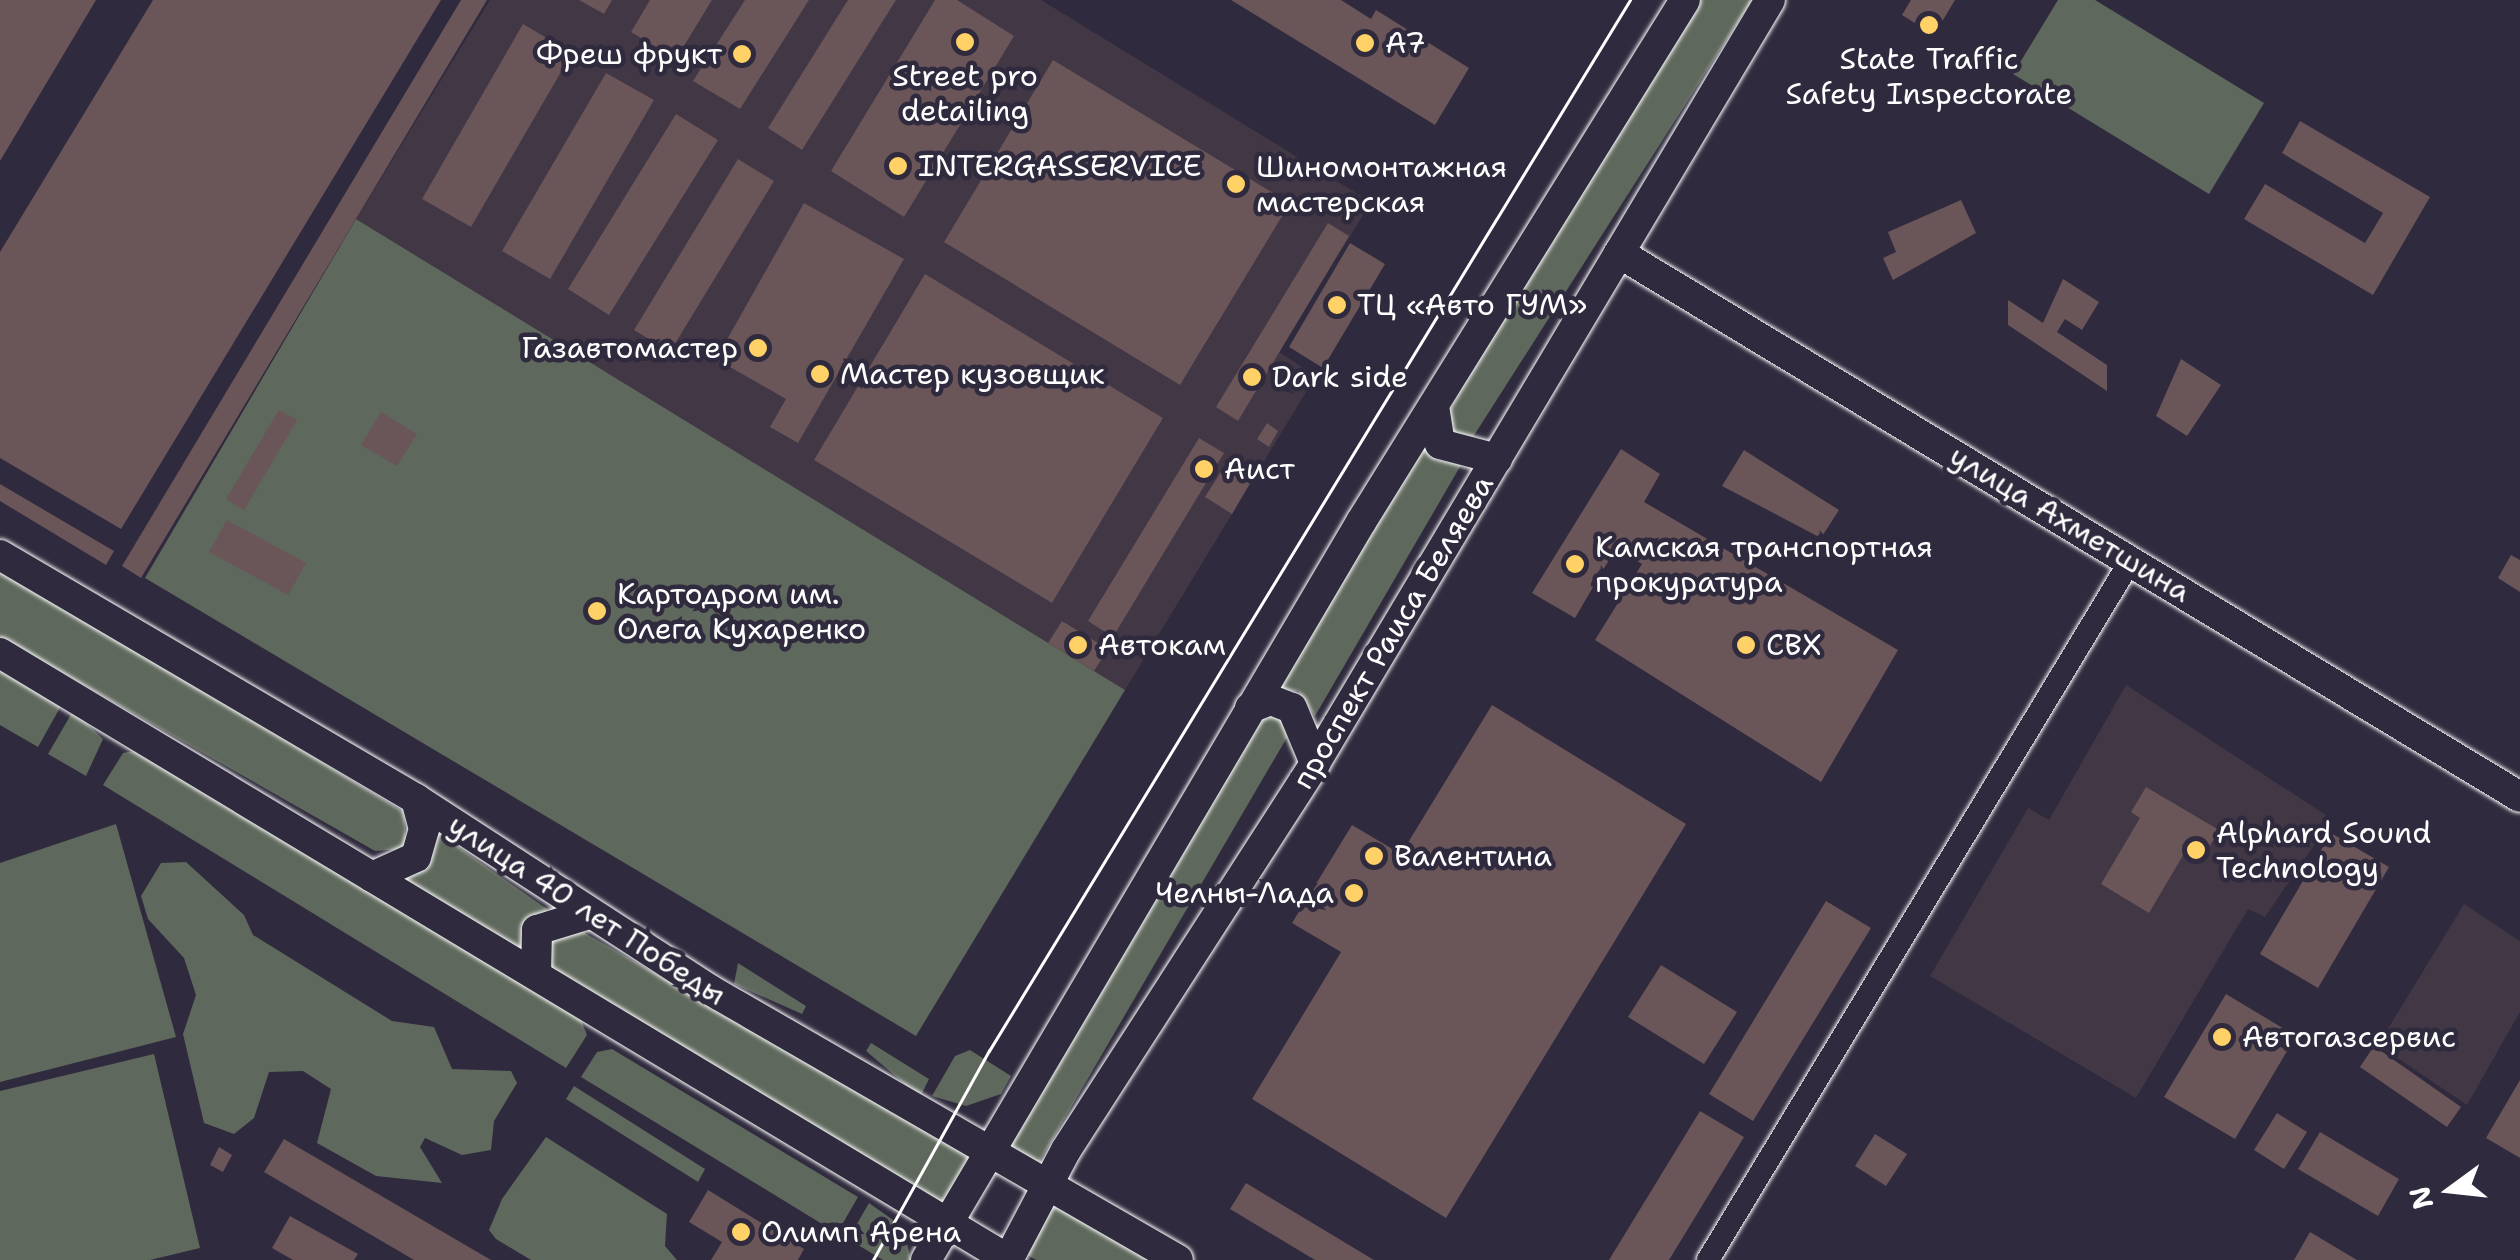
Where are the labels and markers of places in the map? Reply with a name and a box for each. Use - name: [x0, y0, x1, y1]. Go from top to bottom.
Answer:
- marker: State Traffic Safety Inspectorate: [1918, 14, 1940, 36]
- place label: А7: [1385, 25, 1426, 61]
- marker: Street pro detailing: [954, 31, 976, 53]
- marker: А7: [1354, 32, 1376, 54]
- place label: Фреш фрукт: [536, 36, 722, 72]
- place label: State Traffic Safety Inspectorate: [1785, 41, 2073, 112]
- marker: Фреш фрукт: [731, 43, 753, 65]
- place label: Street pro detailing: [892, 58, 1038, 128]
- place label: INTERGASSERVICE: [918, 148, 1201, 184]
- place label: Шиномонтажная мастерская: [1256, 149, 1507, 220]
- marker: INTERGASSERVICE: [887, 155, 909, 177]
- marker: Шиномонтажная мастерская: [1225, 173, 1247, 195]
- place label: ТЦ «Авто ГУМ»: [1357, 287, 1587, 323]
- marker: ТЦ «Авто ГУМ»: [1326, 294, 1348, 316]
- place label: Газавтомастер: [522, 330, 738, 366]
- marker: Газавтомастер: [747, 337, 769, 359]
- place label: Мастер кузовщик: [840, 356, 1105, 392]
- place label: Dark side: [1272, 359, 1408, 395]
- marker: Мастер кузовщик: [809, 363, 831, 385]
- marker: Dark side: [1241, 366, 1263, 388]
- place label: Аист: [1224, 451, 1295, 487]
- marker: Аист: [1193, 458, 1215, 480]
- place label: Камская транспортная прокуратура: [1595, 529, 1933, 600]
- marker: Камская транспортная прокуратура: [1564, 553, 1586, 575]
- place label: Картодром им. Олега Кухаренко: [617, 576, 866, 646]
- marker: Картодром им. Олега Кухаренко: [586, 600, 608, 622]
- place label: Автокам: [1098, 627, 1226, 663]
- place label: СВХ: [1766, 627, 1822, 663]
- marker: Автокам: [1067, 634, 1089, 656]
- marker: СВХ: [1735, 634, 1757, 656]
- place label: Alphard Sound Technology: [2216, 815, 2431, 886]
- place label: Валентина: [1394, 838, 1552, 874]
- marker: Alphard Sound Technology: [2185, 839, 2207, 861]
- marker: Валентина: [1363, 845, 1385, 867]
- place label: Челны-Лада: [1155, 875, 1334, 911]
- marker: Челны-Лада: [1343, 882, 1365, 904]
- place label: Автогазсервис: [2242, 1019, 2456, 1055]
- marker: Автогазсервис: [2211, 1026, 2233, 1048]
- place label: Олимп Арена: [761, 1214, 961, 1250]
- marker: Олимп Арена: [730, 1221, 752, 1243]

